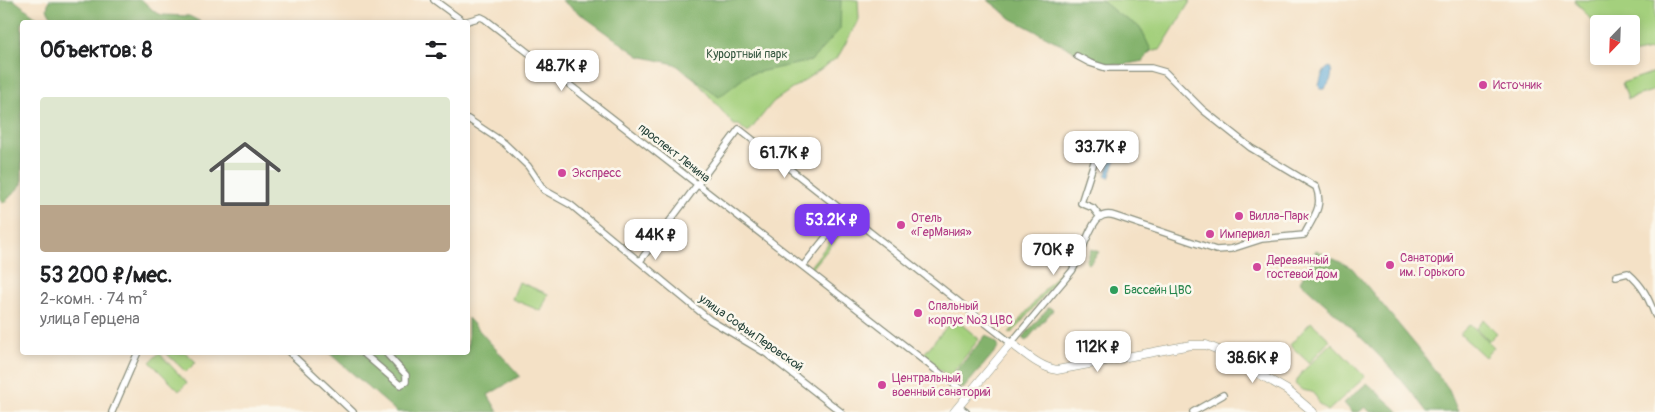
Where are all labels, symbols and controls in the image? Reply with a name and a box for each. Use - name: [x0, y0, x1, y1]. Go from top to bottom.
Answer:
- north arrow: [1590, 15, 1640, 65]
- map controls: [1590, 15, 1640, 65]
- icon: filters: [422, 36, 450, 64]
- text: Объектов: 8: [40, 37, 152, 64]
- park label: Курортный парк: [706, 47, 788, 62]
- pin: 48.7K ₽: [516, 49, 608, 92]
- text: 48.7K ₽: [536, 56, 588, 76]
- place label: Источник: [1493, 78, 1542, 93]
- marker: Источник: [1477, 79, 1489, 91]
- street label: проспект Ленина: [635, 120, 713, 186]
- icon: home: [200, 129, 290, 219]
- pin: 33.7K ₽: [1055, 130, 1147, 173]
- pin: 61.7K ₽: [739, 136, 831, 179]
- text: 33.7K ₽: [1075, 137, 1127, 157]
- text: 61.7K ₽: [760, 143, 810, 163]
- place label: Экспресс: [572, 166, 621, 181]
- marker: Экспресс: [556, 167, 568, 179]
- pin: 53.2K ₽: [786, 204, 878, 246]
- place label: Вилла-Парк: [1249, 209, 1309, 224]
- text: 53.2K ₽: [806, 210, 858, 230]
- marker: Вилла-Парк: [1233, 210, 1245, 222]
- place label: Отель «ГерМания»: [911, 211, 972, 240]
- pin: 44K ₽: [621, 218, 691, 261]
- marker: Отель «ГерМания»: [895, 219, 907, 231]
- text: 44K ₽: [635, 225, 677, 245]
- place label: Империал: [1220, 227, 1270, 242]
- marker: Империал: [1204, 228, 1216, 240]
- pin: 70K ₽: [1019, 234, 1089, 276]
- text: 70K ₽: [1033, 240, 1075, 260]
- place label: Санаторий им. Горького: [1400, 251, 1466, 280]
- place label: Деревянный гостевой дом: [1266, 253, 1338, 282]
- marker: Санаторий им. Горького: [1384, 259, 1396, 271]
- marker: Деревянный гостевой дом: [1251, 261, 1263, 273]
- text: 53 200 ₽/мес.: [40, 262, 172, 289]
- place label: Бассейн ЦВС: [1124, 283, 1192, 298]
- marker: Бассейн ЦВС: [1108, 284, 1120, 296]
- text: 2-комн. · 74 m²: [40, 289, 148, 309]
- street label: улица Софьи Перовской: [695, 291, 806, 375]
- place label: Спальный корпус №3 ЦВС: [928, 299, 1013, 328]
- marker: Спальный корпус №3 ЦВС: [912, 307, 924, 319]
- text: улица Герцена: [40, 309, 140, 329]
- pin: 112K ₽: [1057, 330, 1139, 373]
- text: 112K ₽: [1076, 337, 1120, 357]
- pin: 38.6K ₽: [1207, 342, 1299, 384]
- text: 38.6K ₽: [1227, 348, 1279, 368]
- place label: Центральный военный санаторий: [892, 371, 991, 400]
- marker: Центральный военный санаторий: [876, 379, 888, 391]

